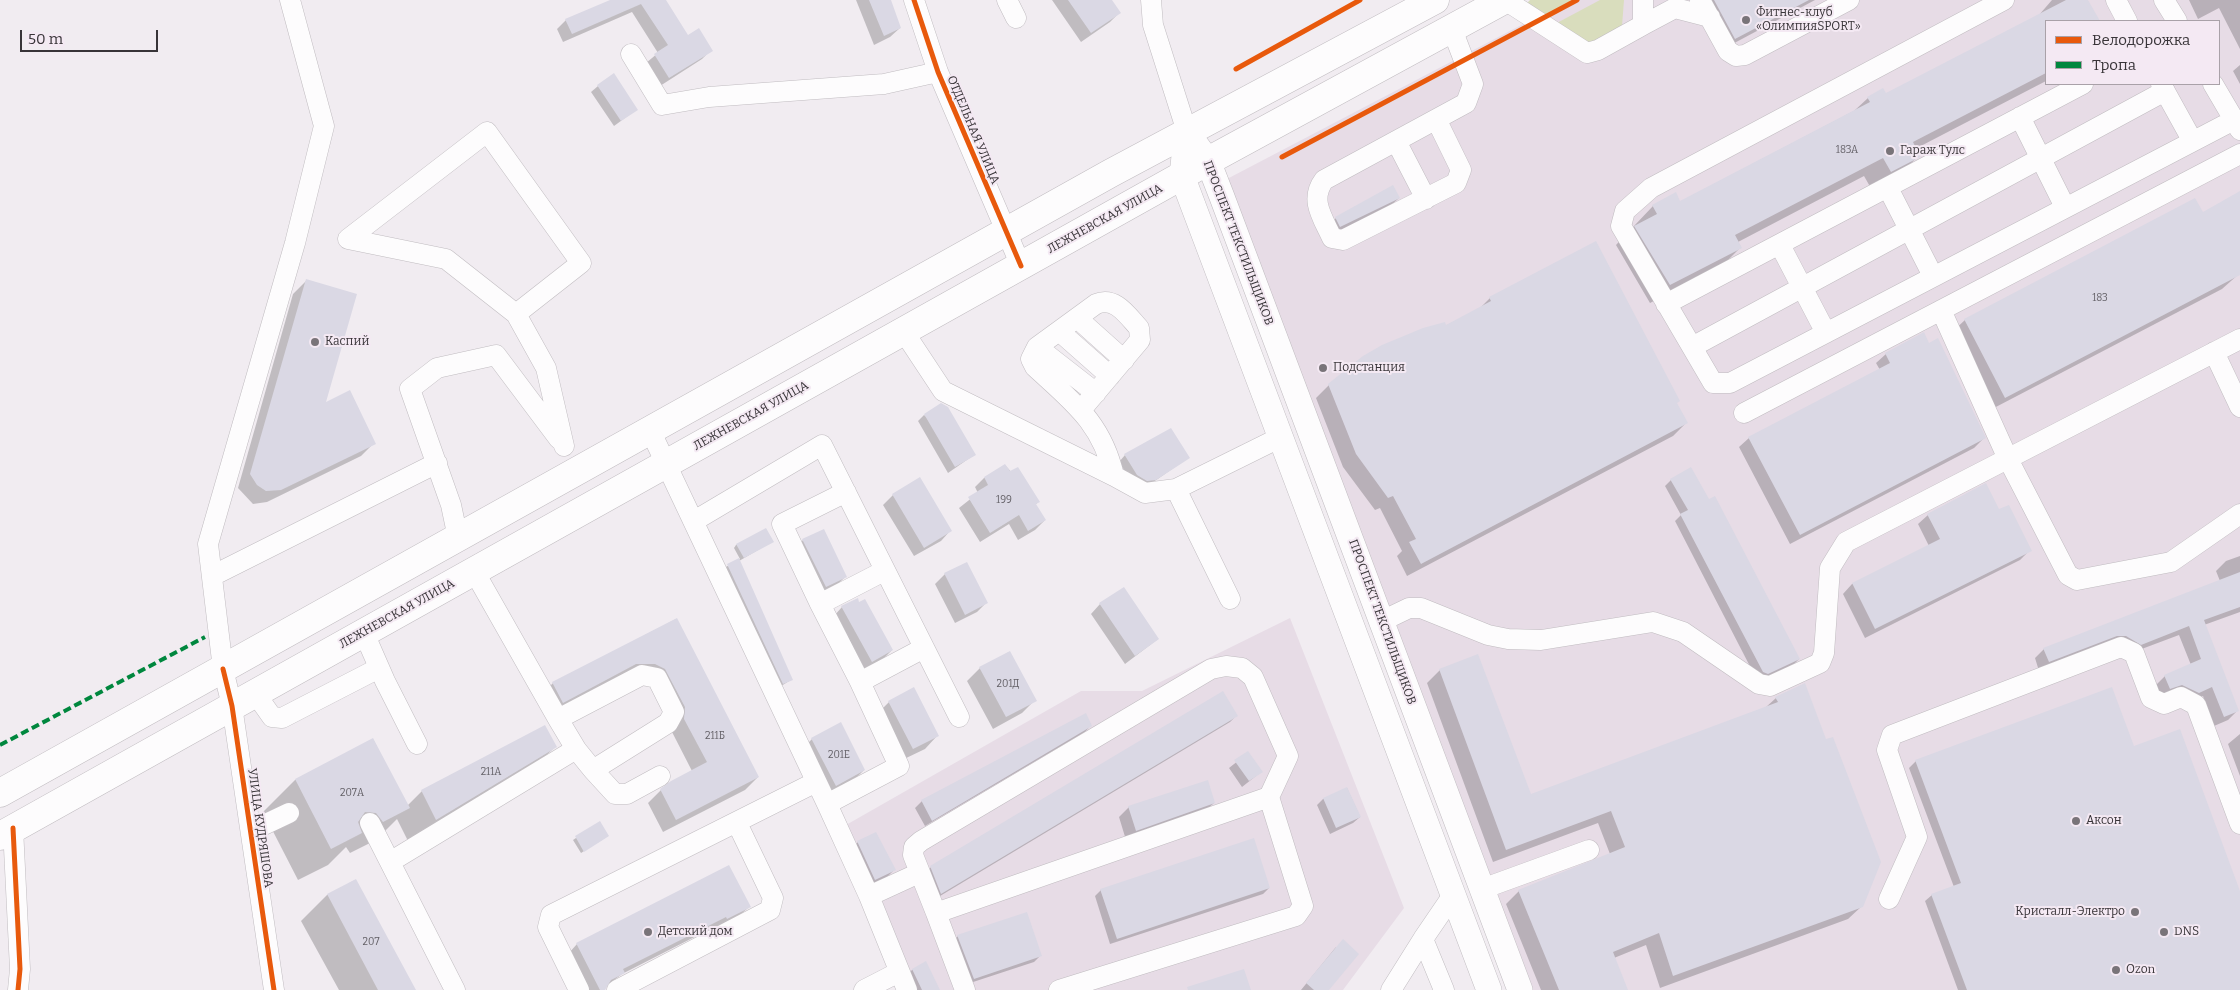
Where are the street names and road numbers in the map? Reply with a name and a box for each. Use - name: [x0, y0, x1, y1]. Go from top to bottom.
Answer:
- street label: ОТДЕЛЬНАЯ УЛИЦА: [944, 74, 1002, 186]
- street label: ПРОСПЕКТ ТЕКСТИЛЬЩИКОВ: [1200, 159, 1276, 327]
- street label: ЛЕЖНЕВСКАЯ УЛИЦА: [1045, 181, 1165, 257]
- street label: ЛЕЖНЕВСКАЯ УЛИЦА: [691, 378, 811, 454]
- street label: ПРОСПЕКТ ТЕКСТИЛЬЩИКОВ: [1345, 537, 1419, 707]
- street label: ЛЕЖНЕВСКАЯ УЛИЦА: [337, 576, 457, 652]
- street label: УЛИЦА КУДРЯШОВА: [244, 767, 276, 889]

